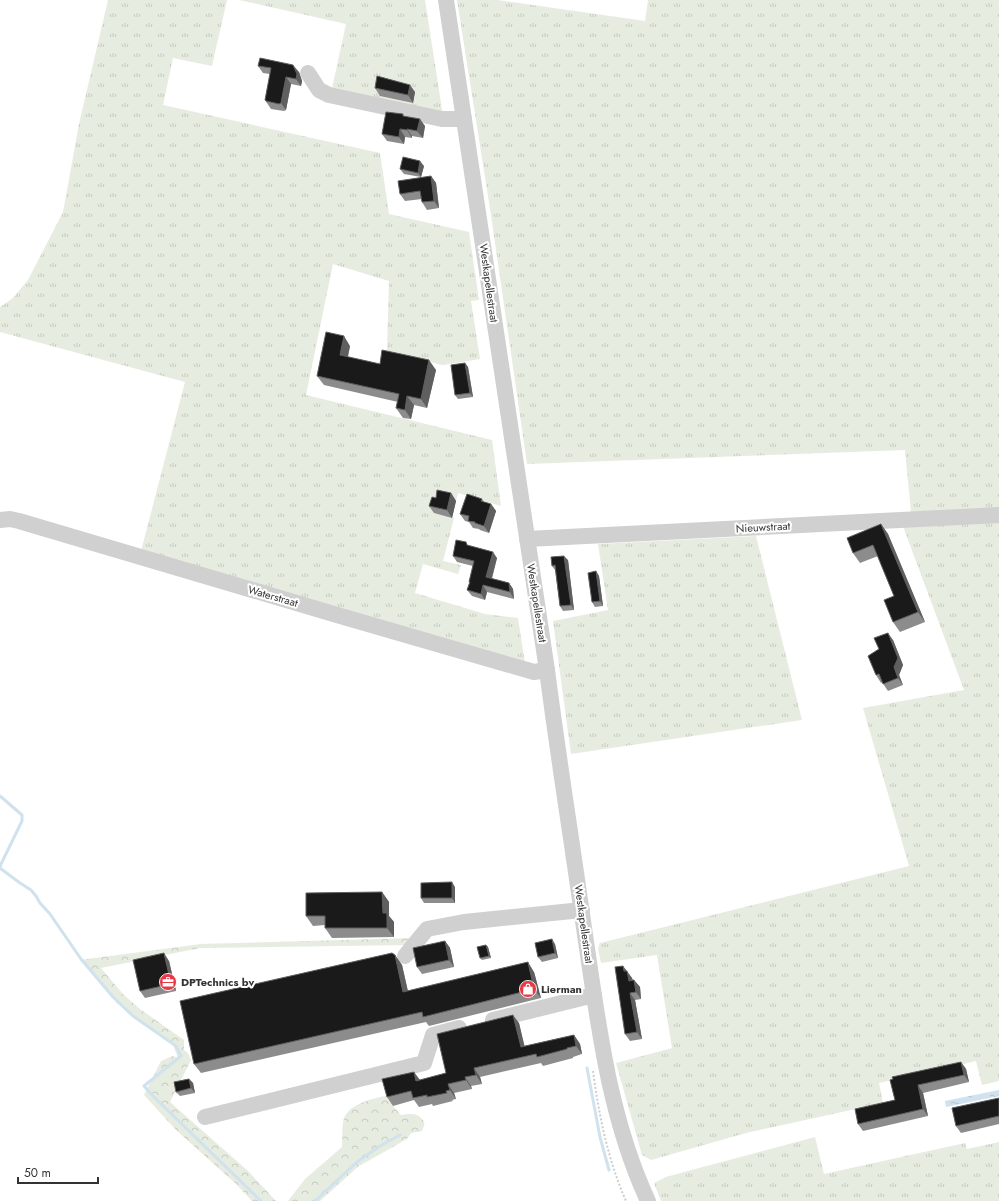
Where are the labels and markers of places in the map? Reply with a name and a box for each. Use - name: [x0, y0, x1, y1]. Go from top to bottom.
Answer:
- office icon: DPTechnics bv: [158, 972, 178, 992]
- place label: DPTechnics bv: [181, 974, 254, 990]
- shop icon: Lierman: [518, 979, 538, 999]
- place label: Lierman: [541, 981, 582, 997]

